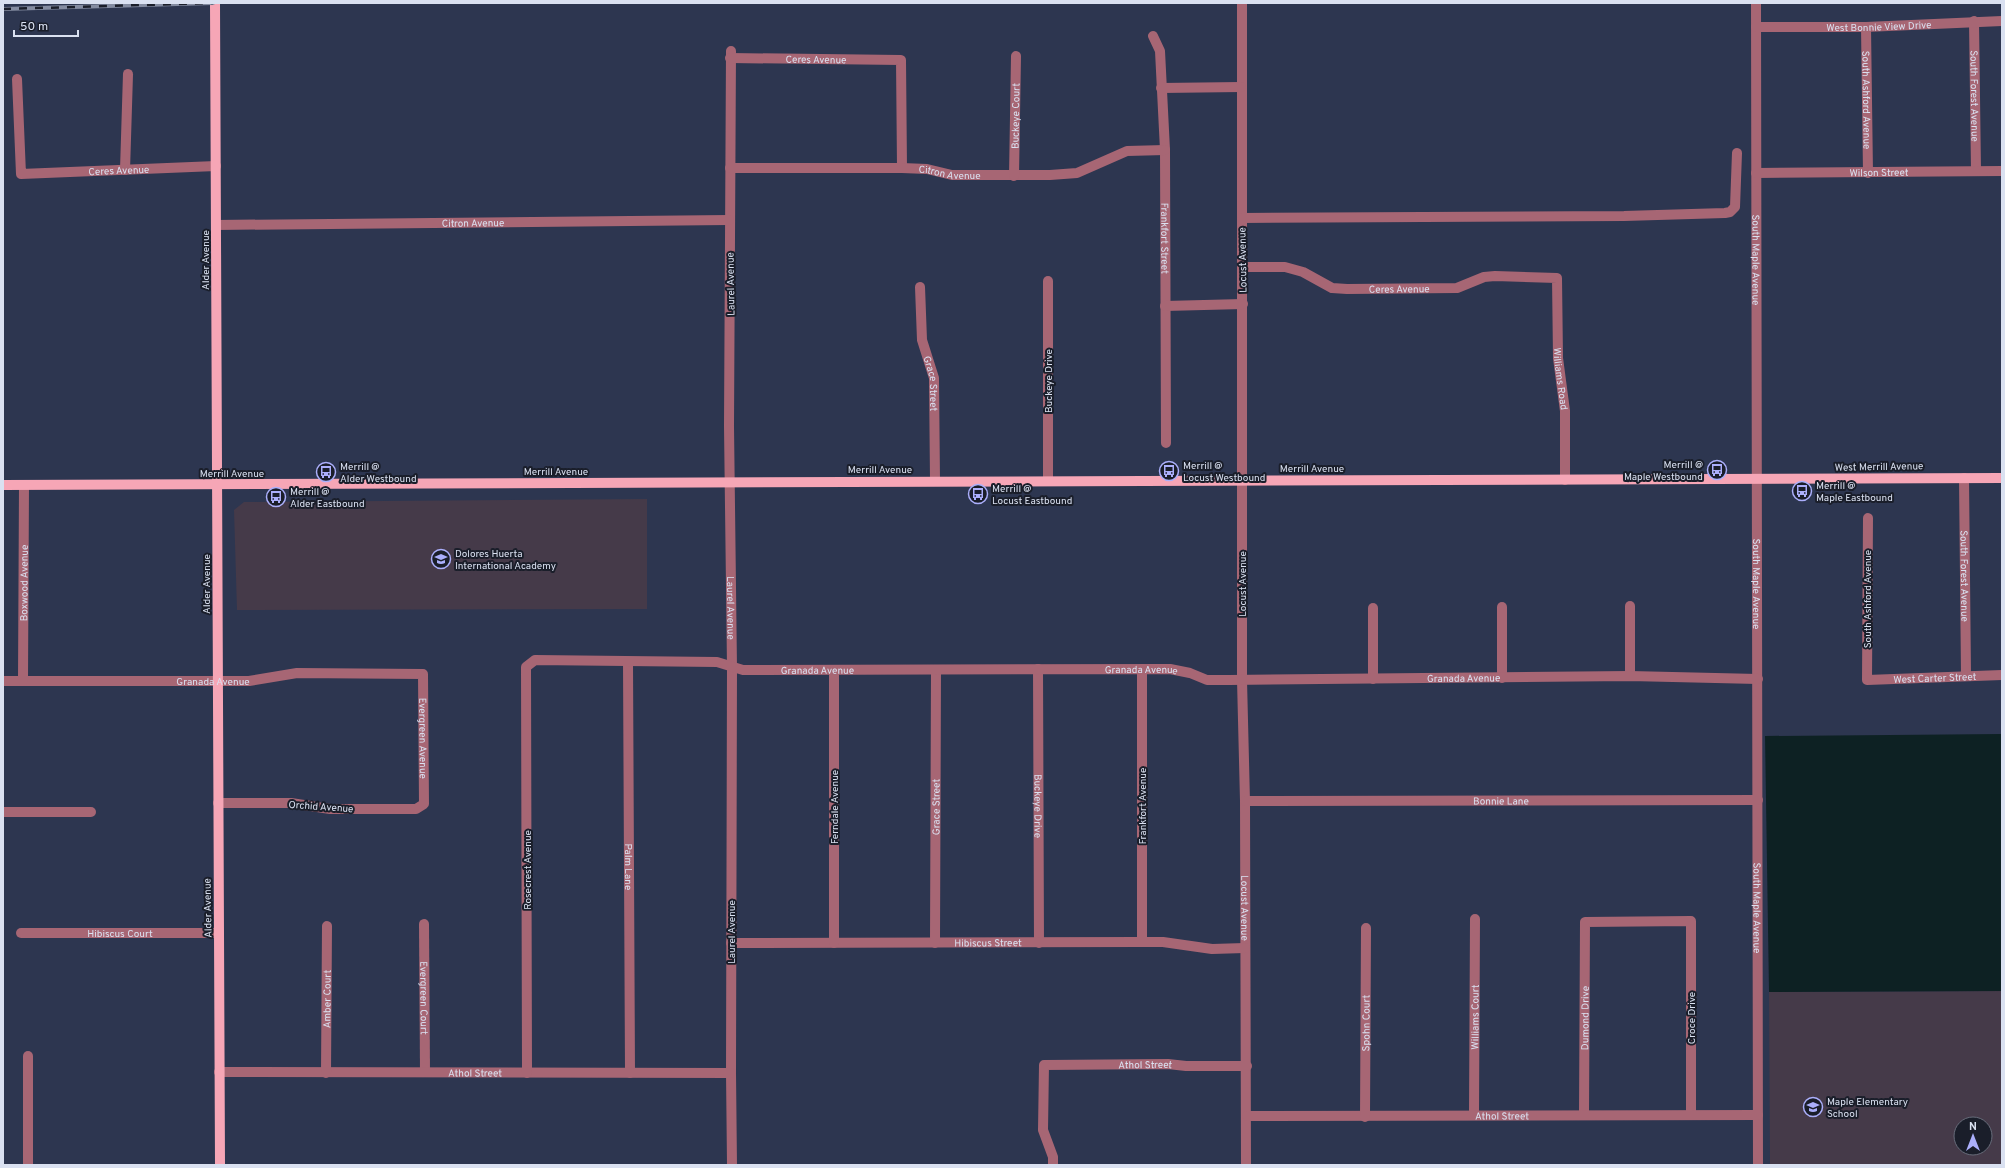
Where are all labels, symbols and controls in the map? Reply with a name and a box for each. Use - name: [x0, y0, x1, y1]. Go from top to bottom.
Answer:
- scale bar: [14, 12, 78, 38]
- text: 50 m: [20, 19, 48, 35]
- street label: West Bonnie View Drive: [1826, 19, 1932, 35]
- street label: South Forest Avenue: [1966, 50, 1981, 142]
- street label: South Ashford Avenue: [1858, 51, 1873, 149]
- street label: Ceres Avenue: [785, 54, 847, 67]
- street label: Buckeye Court: [1009, 83, 1024, 149]
- street label: Ceres Avenue: [88, 164, 150, 179]
- street label: Citron Avenue: [918, 164, 981, 183]
- street label: Wilson Street: [1849, 167, 1909, 180]
- street label: Frankfort Street: [1157, 203, 1170, 274]
- street label: South Maple Avenue: [1748, 215, 1762, 305]
- street label: Citron Avenue: [442, 217, 504, 231]
- street label: Locust Avenue: [1236, 227, 1251, 293]
- street label: Alder Avenue: [200, 230, 213, 290]
- street label: Laurel Avenue: [724, 252, 739, 316]
- street label: Ceres Avenue: [1369, 283, 1430, 297]
- street label: Williams Road: [1550, 347, 1570, 411]
- street label: Buckeye Drive: [1043, 349, 1056, 413]
- street label: Grace Street: [919, 354, 939, 412]
- place label: Merrill @ Maple Westbound: [1624, 459, 1703, 484]
- bus stop icon: Merrill @ Maple Westbound: [1706, 459, 1728, 481]
- bus stop icon: Merrill @ Locust Westbound: [1158, 460, 1180, 482]
- place label: Merrill @ Locust Westbound: [1183, 460, 1266, 485]
- street label: West Merrill Avenue: [1835, 460, 1923, 475]
- bus stop icon: Merrill @ Alder Westbound: [315, 461, 337, 483]
- place label: Merrill @ Alder Westbound: [340, 461, 417, 486]
- street label: Merrill Avenue: [1280, 463, 1344, 476]
- street label: Merrill Avenue: [848, 464, 912, 477]
- street label: Merrill Avenue: [524, 466, 588, 479]
- street label: Merrill Avenue: [200, 468, 264, 481]
- bus stop icon: Merrill @ Maple Eastbound: [1791, 480, 1813, 502]
- place label: Merrill @ Maple Eastbound: [1816, 480, 1893, 505]
- bus stop icon: Merrill @ Locust Eastbound: [967, 483, 989, 505]
- place label: Merrill @ Locust Eastbound: [992, 483, 1072, 508]
- bus stop icon: Merrill @ Alder Eastbound: [265, 486, 287, 508]
- place label: Merrill @ Alder Eastbound: [290, 486, 365, 511]
- street label: South Forest Avenue: [1957, 530, 1970, 622]
- street label: South Maple Avenue: [1749, 539, 1762, 629]
- street label: Boxwood Avenue: [18, 545, 32, 621]
- school or university icon: Dolores Huerta International Academy: [430, 548, 452, 570]
- place label: Dolores Huerta International Academy: [455, 548, 556, 573]
- street label: South Ashford Avenue: [1862, 550, 1875, 648]
- street label: Locust Avenue: [1237, 551, 1250, 617]
- street label: Alder Avenue: [201, 554, 214, 614]
- street label: Laurel Avenue: [723, 576, 737, 640]
- street label: Granada Avenue: [1105, 664, 1179, 678]
- street label: Granada Avenue: [781, 665, 854, 678]
- street label: West Carter Street: [1893, 671, 1977, 687]
- street label: Granada Avenue: [1427, 672, 1500, 686]
- street label: Granada Avenue: [176, 676, 250, 689]
- street label: Evergreen Avenue: [415, 698, 429, 779]
- street label: Frankfort Avenue: [1137, 768, 1150, 844]
- street label: Ferndale Avenue: [829, 770, 842, 844]
- street label: Buckeye Drive: [1030, 774, 1044, 838]
- street label: Grace Street: [930, 779, 944, 835]
- street label: Bonnie Lane: [1473, 795, 1529, 809]
- street label: Orchid Avenue: [288, 799, 354, 816]
- street label: Rosecrest Avenue: [522, 830, 535, 910]
- street label: Palm Lane: [621, 843, 634, 891]
- street label: South Maple Avenue: [1749, 863, 1763, 953]
- street label: Locust Avenue: [1237, 875, 1250, 941]
- street label: Alder Avenue: [201, 878, 216, 938]
- street label: Laurel Avenue: [726, 900, 739, 964]
- street label: Hibiscus Court: [87, 928, 153, 941]
- street label: Hibiscus Street: [954, 937, 1022, 950]
- street label: Evergreen Court: [416, 961, 430, 1035]
- street label: Amber Court: [321, 970, 335, 1028]
- street label: Williams Court: [1469, 984, 1483, 1050]
- street label: Dumond Drive: [1579, 986, 1593, 1050]
- street label: Croce Drive: [1686, 992, 1699, 1044]
- street label: Spohn Court: [1360, 994, 1374, 1051]
- street label: Athol Street: [1118, 1059, 1173, 1072]
- street label: Athol Street: [448, 1067, 502, 1081]
- school or university icon: Maple Elementary School: [1802, 1096, 1824, 1118]
- place label: Maple Elementary School: [1827, 1096, 1908, 1121]
- street label: Athol Street: [1475, 1110, 1529, 1124]
- north arrow: [1953, 1116, 1993, 1156]
- text: N: [1969, 1120, 1977, 1134]

